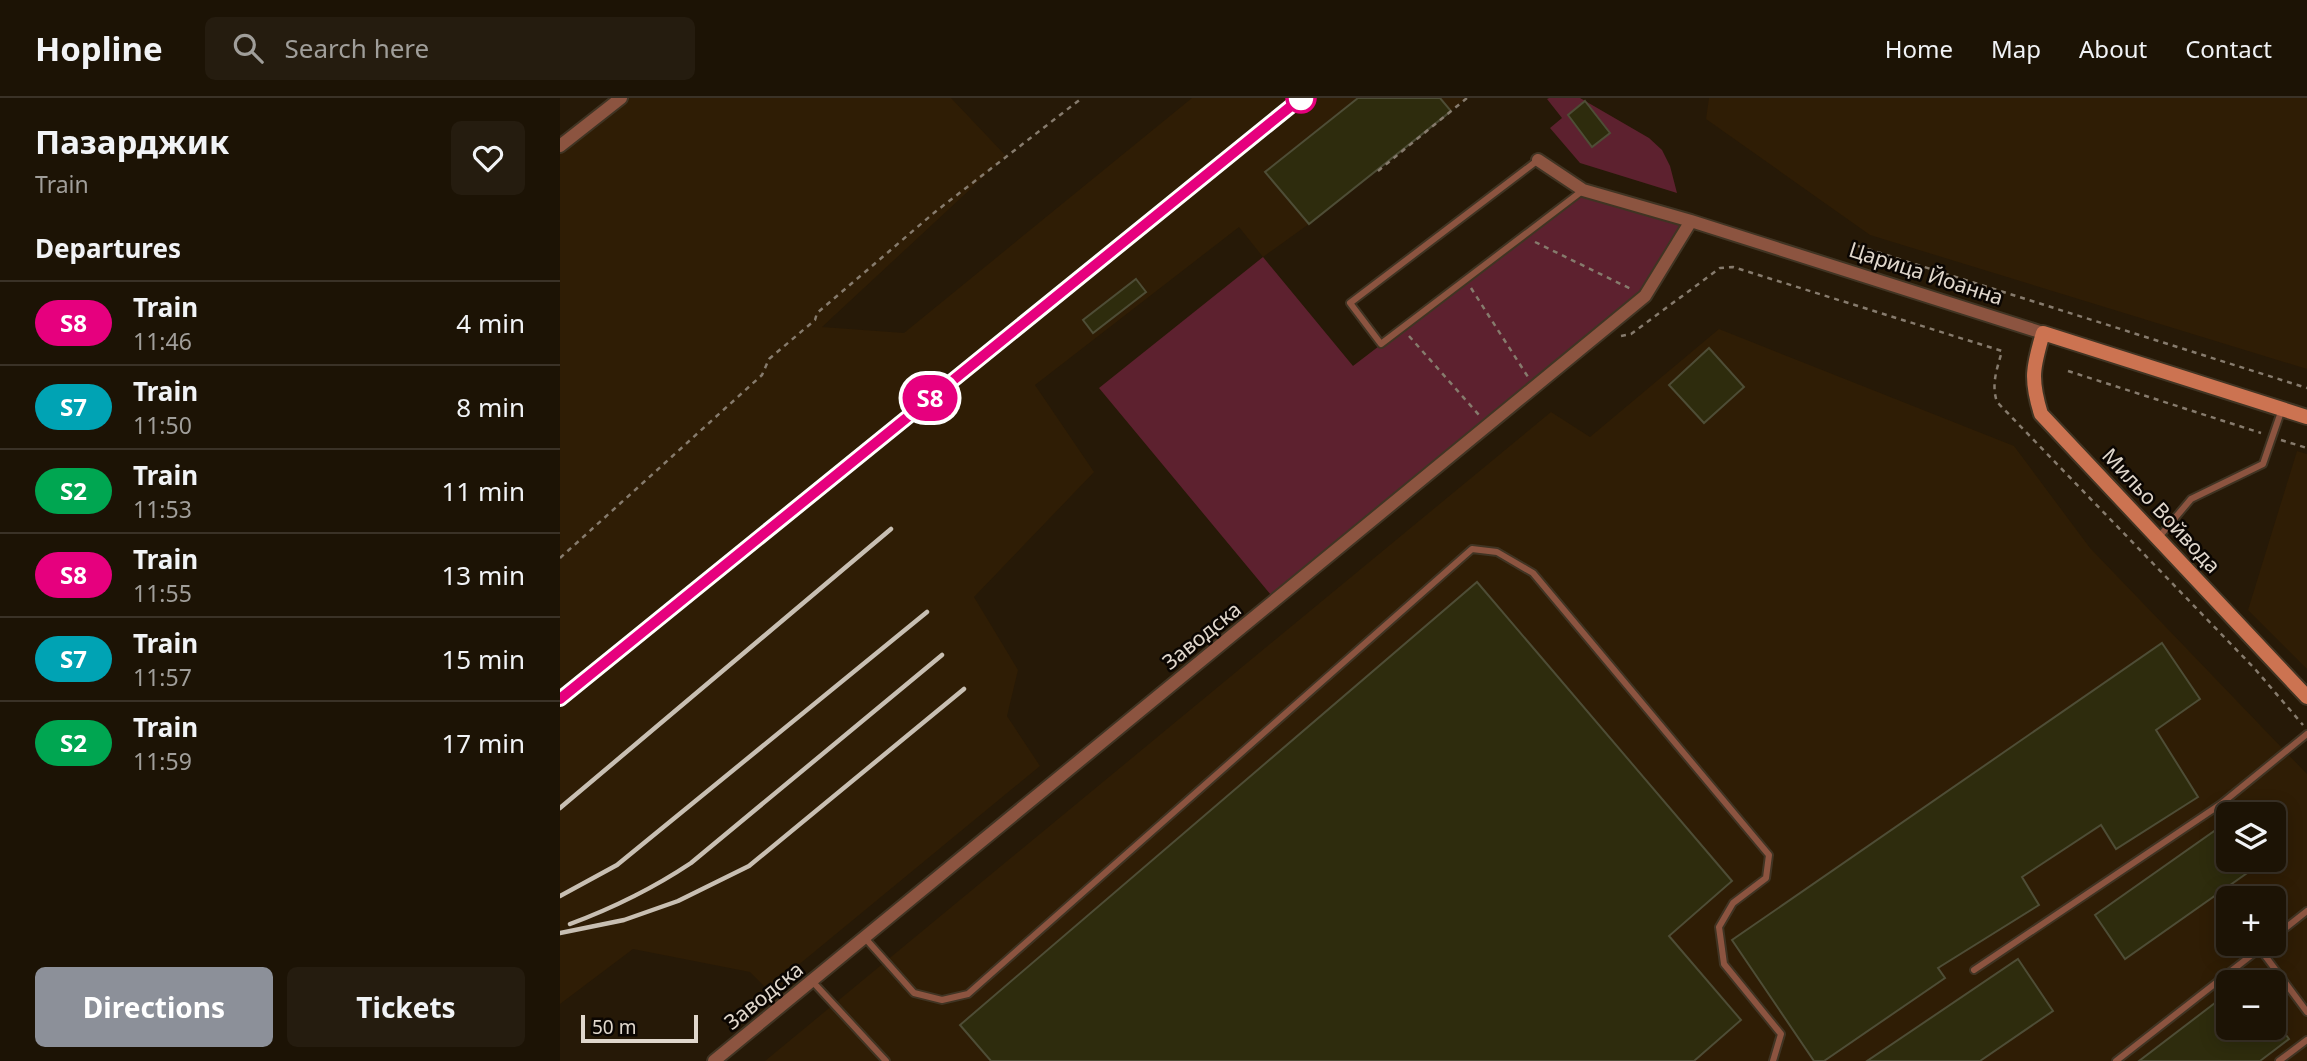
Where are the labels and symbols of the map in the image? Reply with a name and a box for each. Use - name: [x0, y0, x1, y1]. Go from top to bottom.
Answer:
- unlabelled marker: [1286, 83, 1316, 113]
- street label: Царица Йоанна: [1846, 235, 2007, 311]
- line badge: S8: [898, 375, 962, 421]
- street label: Мильо Войвода: [2096, 442, 2227, 579]
- street label: Заводска: [1156, 595, 1246, 675]
- street label: Заводска: [718, 955, 808, 1035]
- scale bar: [581, 1012, 698, 1044]

